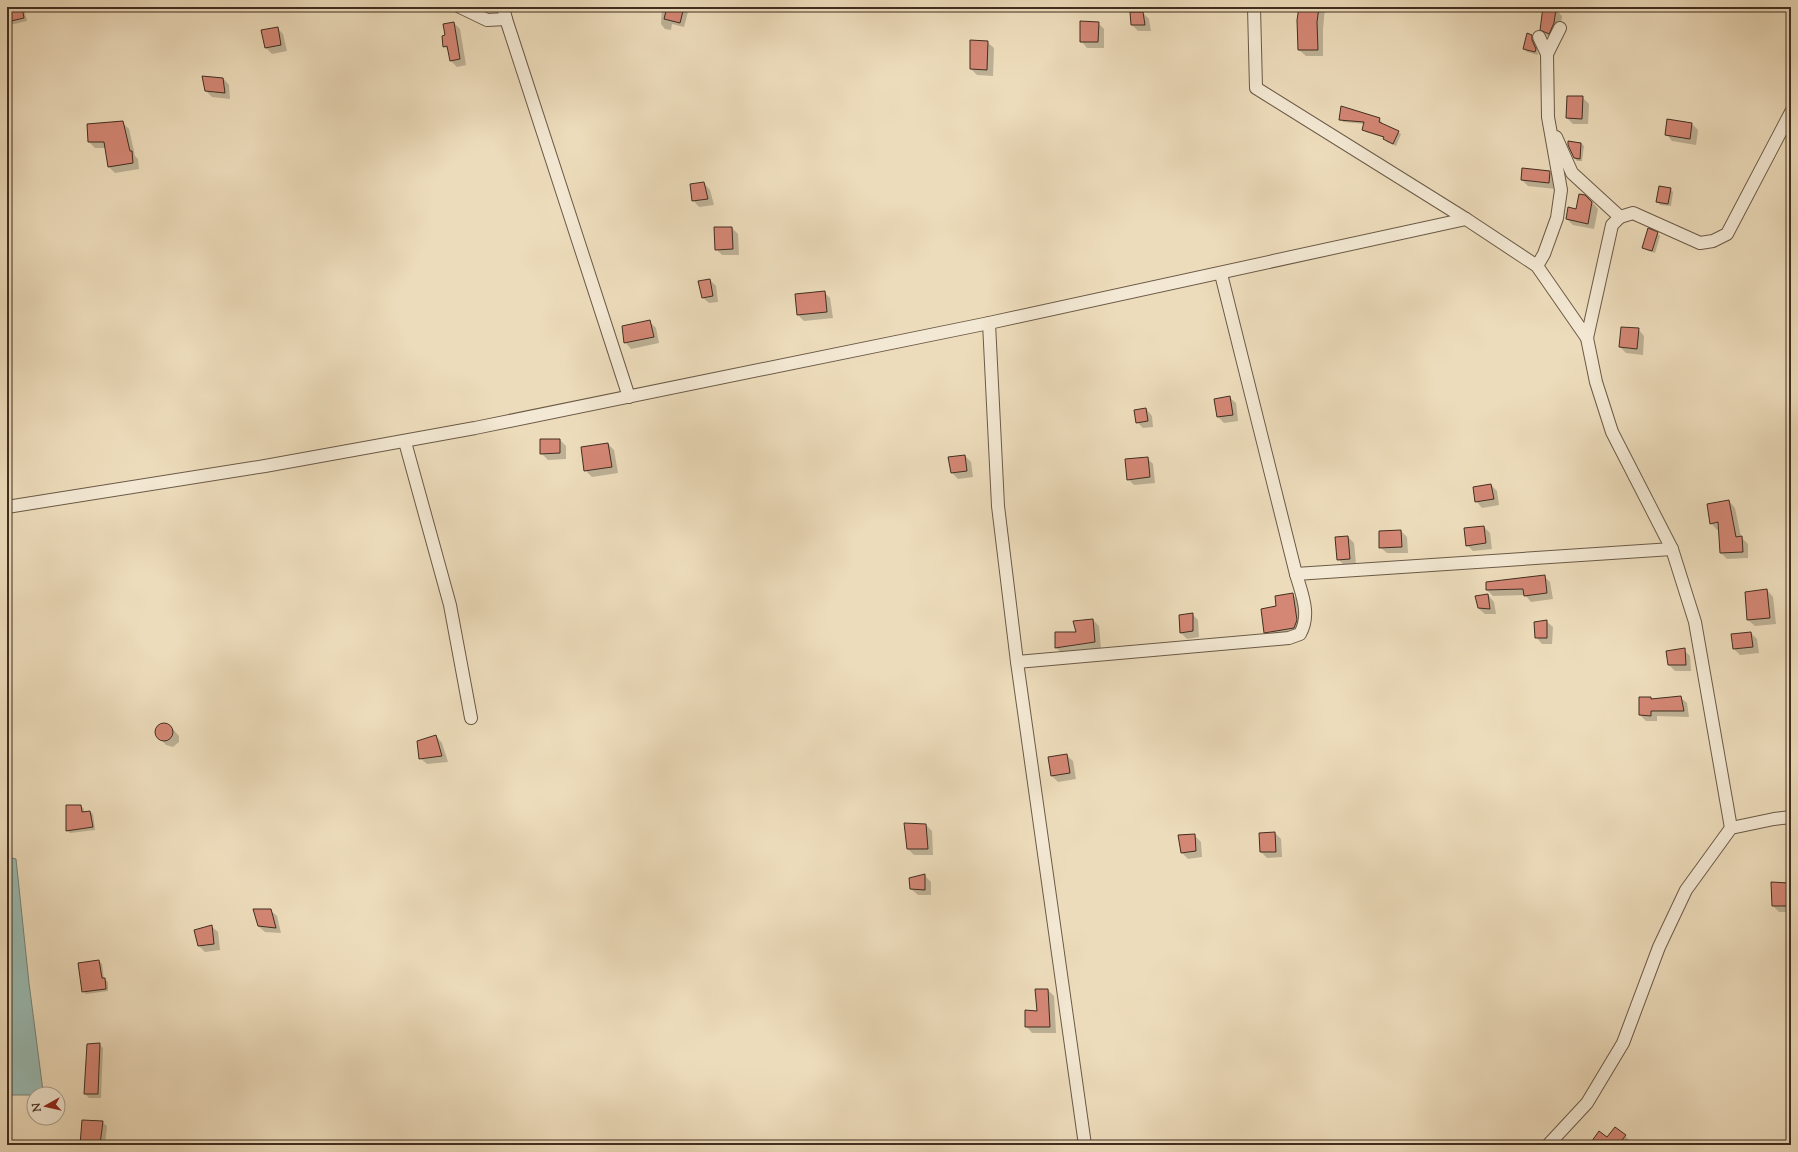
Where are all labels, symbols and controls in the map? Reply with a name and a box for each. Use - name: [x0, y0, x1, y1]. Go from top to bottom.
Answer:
- north arrow: [26, 1086, 66, 1126]
- text: N: [29, 1102, 46, 1114]

